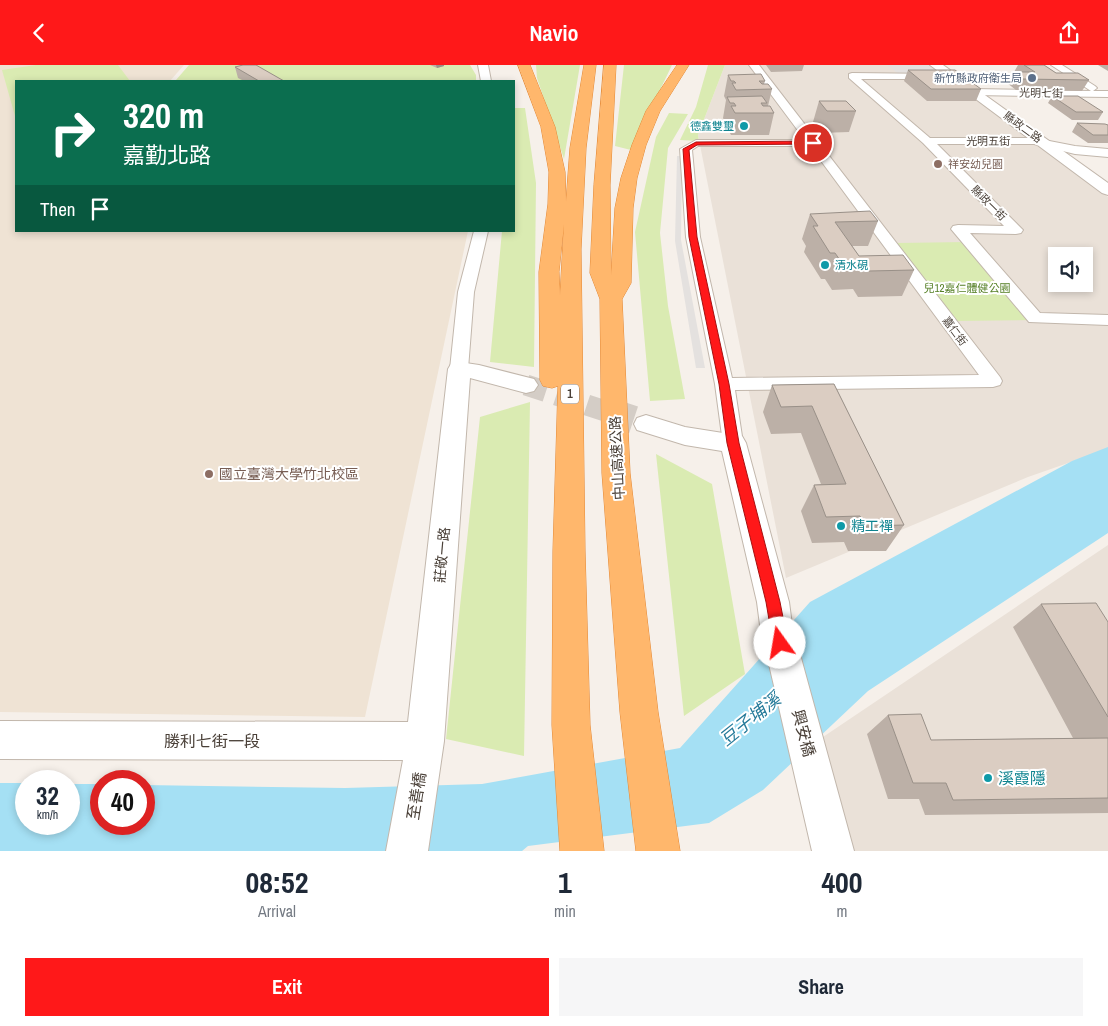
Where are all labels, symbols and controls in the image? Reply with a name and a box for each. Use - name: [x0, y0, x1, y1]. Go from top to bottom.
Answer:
- text: Navio: [529, 18, 579, 48]
- icon: back: [25, 19, 53, 47]
- icon: share: [1055, 19, 1083, 47]
- place label: 新竹縣政府衛生局: [934, 71, 1022, 85]
- marker: 新竹縣政府衛生局: [1026, 72, 1038, 84]
- street label: 光明七街: [1019, 86, 1063, 100]
- text: 320 m: [123, 92, 204, 139]
- icon: right: [40, 100, 105, 165]
- street label: 縣政二路: [1001, 108, 1045, 146]
- place label: 德鑫雙璽: [690, 119, 734, 133]
- marker: 德鑫雙璽: [738, 120, 750, 132]
- pin: [792, 122, 834, 164]
- icon: arrive: [799, 129, 827, 157]
- street label: 光明五街: [966, 134, 1010, 148]
- text: 嘉勤北路: [123, 140, 211, 170]
- place label: 祥安幼兒園: [948, 157, 1003, 171]
- marker: 祥安幼兒園: [932, 158, 944, 170]
- street label: 縣政一街: [968, 182, 1010, 224]
- icon: arrive: [86, 195, 114, 223]
- text: Then: [40, 196, 76, 222]
- map controls: [1048, 247, 1093, 292]
- button: sound: [1048, 247, 1093, 292]
- place label: 清水硯: [835, 258, 868, 272]
- marker: 清水硯: [819, 259, 831, 271]
- park label: 兒12嘉仁體健公園: [923, 281, 1011, 295]
- street label: 嘉仁街: [939, 314, 971, 348]
- road number: 1: [561, 385, 579, 403]
- street label: 中山高速公路: [606, 416, 628, 500]
- place label: 國立臺灣大學竹北校區: [219, 465, 359, 483]
- marker: 國立臺灣大學竹北校區: [203, 468, 215, 480]
- place label: 精工禪: [851, 517, 893, 535]
- marker: 精工禪: [835, 520, 847, 532]
- street label: 莊敬一路: [431, 526, 453, 584]
- position arrow: [753, 616, 805, 668]
- water label: 豆子埔溪: [714, 685, 788, 751]
- street label: 興安橋: [787, 707, 821, 759]
- street label: 勝利七街一段: [164, 730, 260, 752]
- place label: 溪霞隱: [998, 767, 1046, 789]
- speed limit sign: 40: [90, 770, 155, 835]
- street label: 至善橋: [401, 771, 431, 821]
- marker: 溪霞隱: [982, 772, 994, 784]
- text: 32: [36, 779, 59, 813]
- text: km/h: [37, 807, 58, 823]
- text: 08:52: [246, 862, 308, 902]
- text: 1: [558, 862, 572, 902]
- text: 400: [821, 862, 862, 902]
- text: Arrival: [258, 900, 296, 922]
- text: min: [554, 900, 576, 922]
- text: m: [836, 900, 847, 922]
- button: Exit: [25, 958, 549, 1016]
- button: Share: [559, 958, 1083, 1016]

